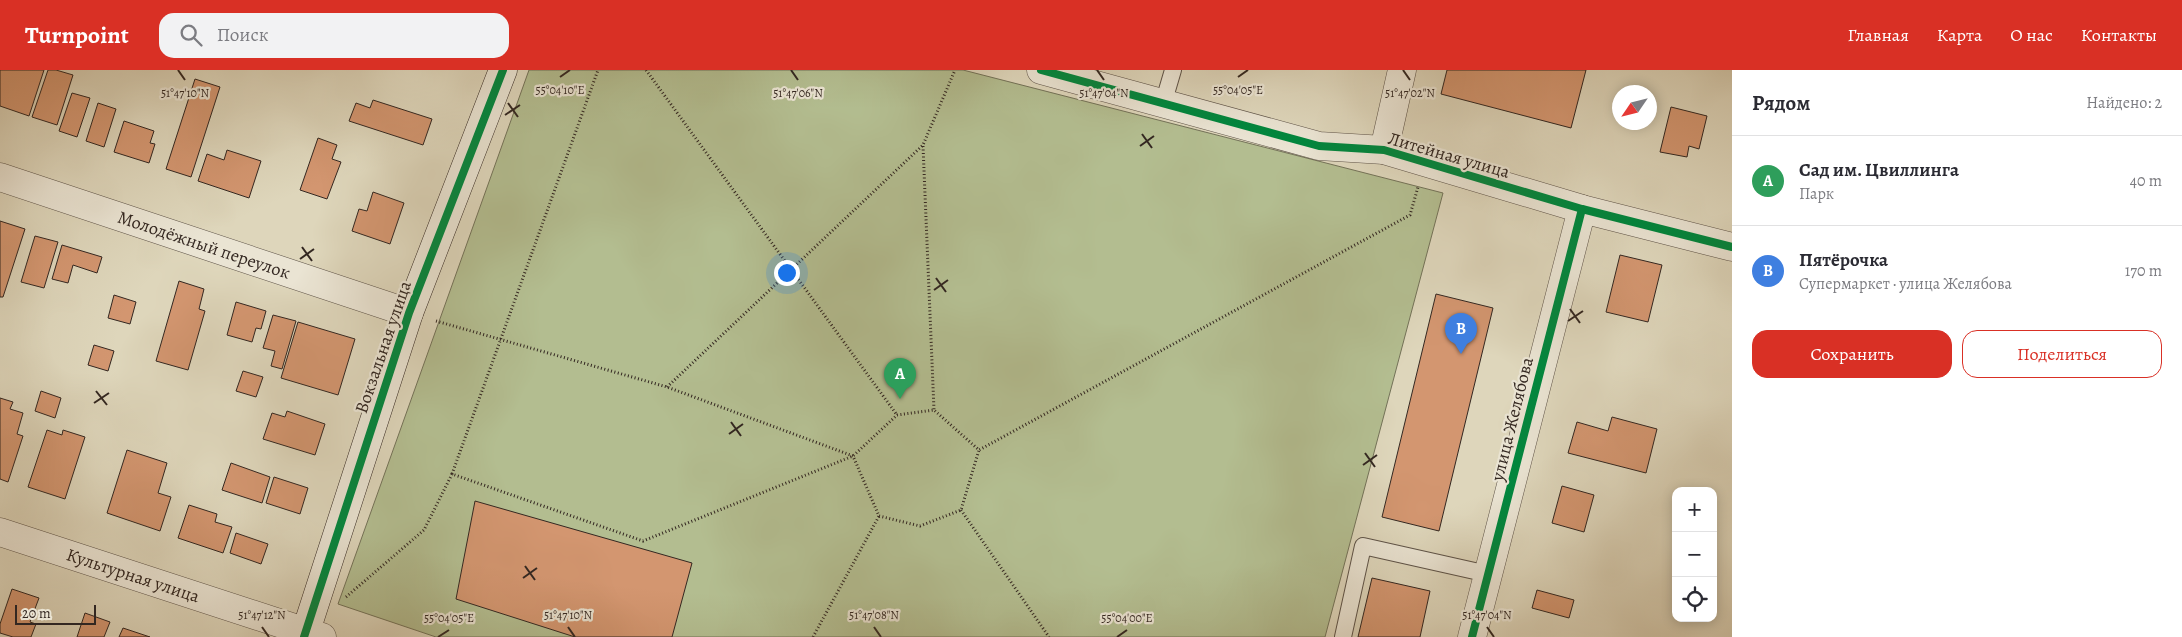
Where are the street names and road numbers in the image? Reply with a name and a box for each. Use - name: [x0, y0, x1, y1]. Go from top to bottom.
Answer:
- street label: Литейная улица: [1385, 126, 1513, 184]
- street label: Молодёжный переулок: [115, 205, 294, 285]
- street label: Вокзальная улица: [349, 277, 417, 417]
- street label: улица Желябова: [1485, 354, 1539, 484]
- street label: Культурная улица: [63, 543, 203, 609]

